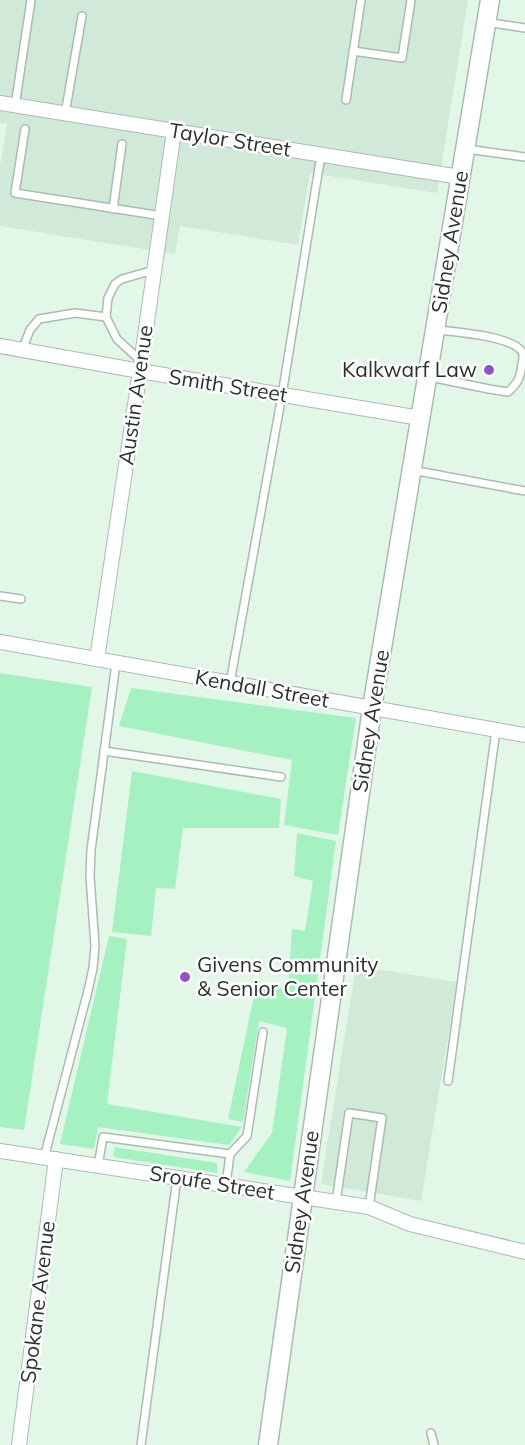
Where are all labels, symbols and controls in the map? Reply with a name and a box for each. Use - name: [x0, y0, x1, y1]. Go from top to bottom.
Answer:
- street label: Taylor Street: [167, 117, 293, 161]
- street label: Sidney Avenue: [425, 169, 473, 315]
- street label: Austin Avenue: [112, 323, 158, 467]
- place label: Kalkwarf Law: [342, 356, 477, 382]
- street label: Smith Street: [167, 363, 289, 407]
- marker: Kalkwarf Law: [482, 363, 496, 377]
- street label: Sidney Avenue: [346, 648, 394, 794]
- street label: Kendall Street: [193, 663, 331, 713]
- place label: Givens Community & Senior Center: [197, 951, 379, 1001]
- marker: Givens Community & Senior Center: [178, 970, 192, 984]
- street label: Sidney Avenue: [278, 1129, 324, 1275]
- street label: Sroufe Street: [148, 1159, 277, 1205]
- street label: Spokane Avenue: [14, 1219, 60, 1385]

